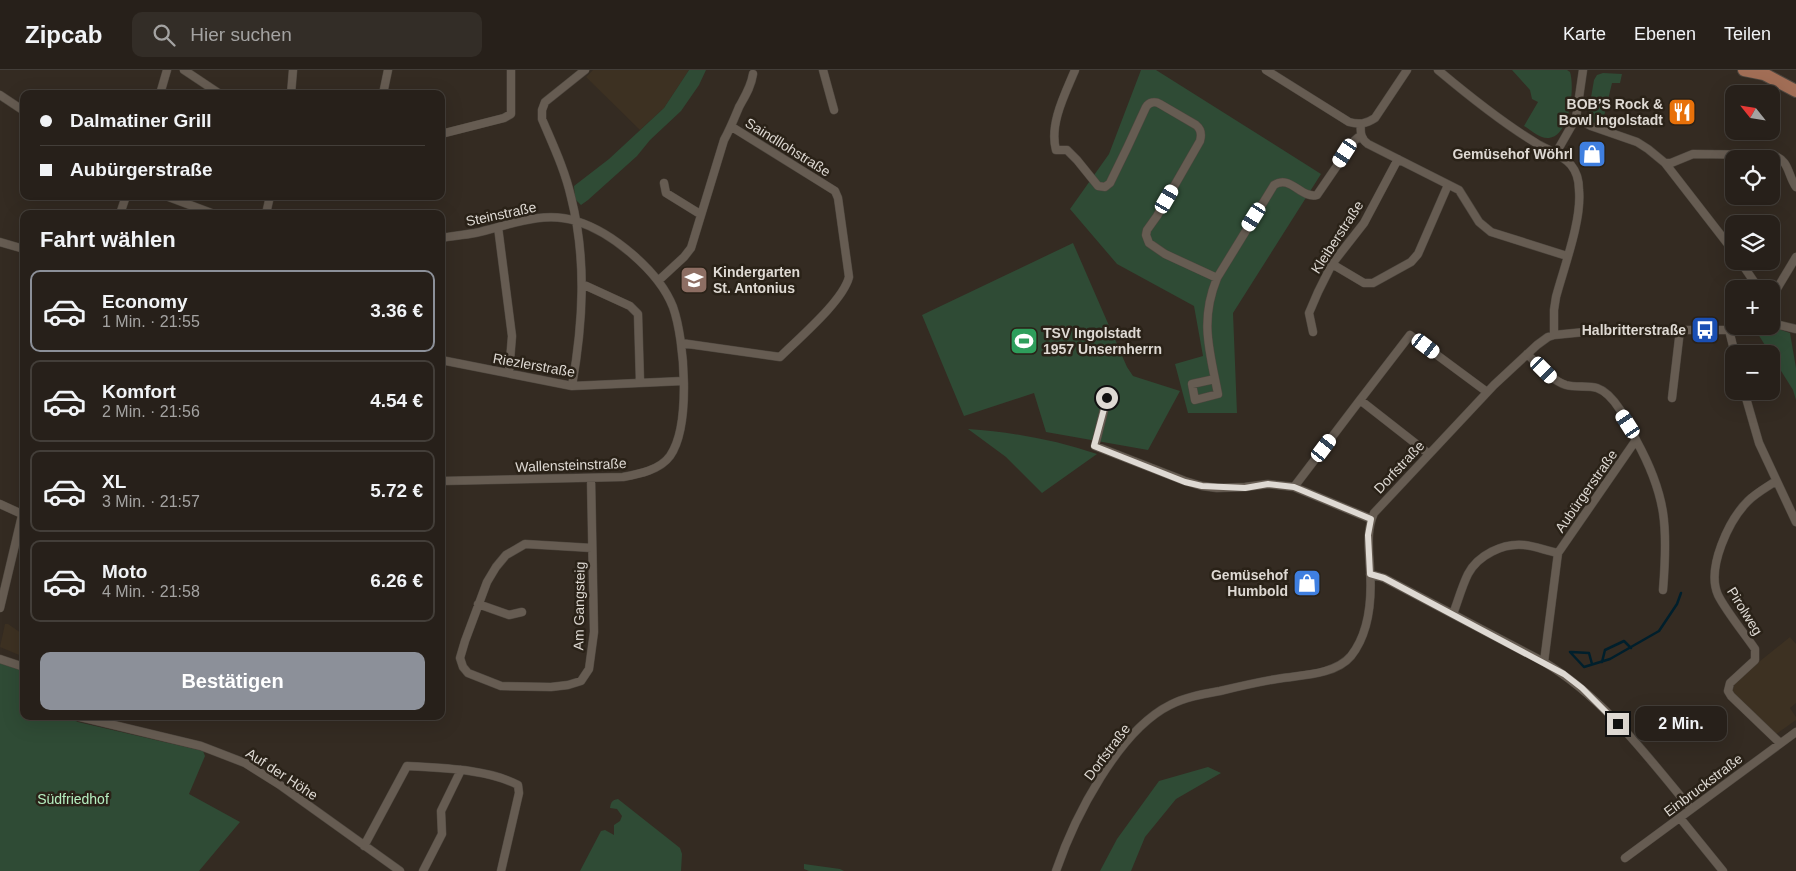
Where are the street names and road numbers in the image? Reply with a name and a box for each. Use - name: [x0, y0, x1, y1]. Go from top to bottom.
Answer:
- street label: Saindllohstraße: [743, 114, 834, 180]
- street label: Kleiberstraße: [1308, 198, 1366, 276]
- street label: Steinstraße: [464, 199, 538, 229]
- street label: Riezlerstraße: [492, 350, 577, 380]
- street label: Dorfstraße: [1371, 437, 1428, 497]
- street label: Aubürgerstraße: [1552, 446, 1621, 535]
- street label: Wallensteinstraße: [515, 455, 627, 475]
- street label: Am Gangsteig: [570, 562, 588, 650]
- street label: Pirolweg: [1724, 584, 1766, 638]
- street label: Dorfstraße: [1081, 721, 1133, 783]
- street label: Auf der Höhe: [243, 745, 321, 803]
- street label: Einbruckstraße: [1661, 750, 1746, 820]

